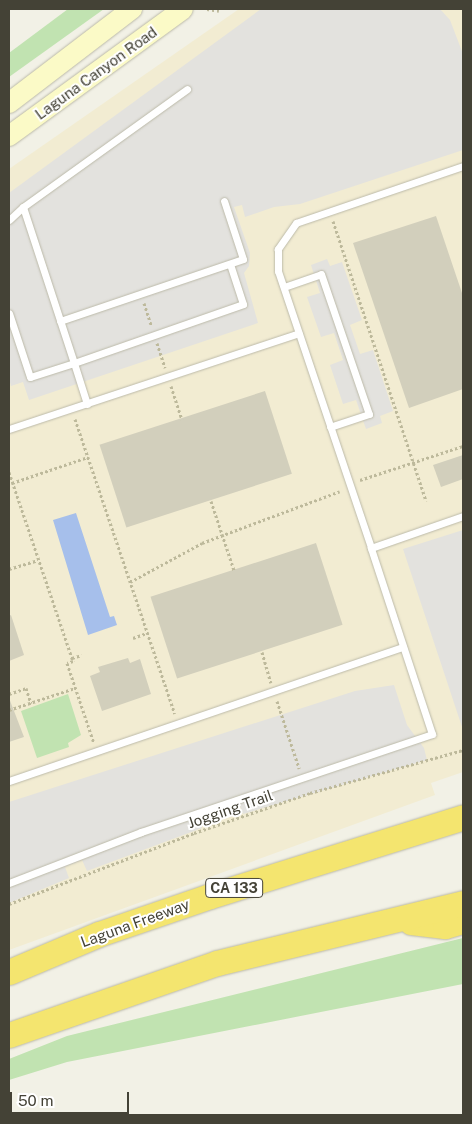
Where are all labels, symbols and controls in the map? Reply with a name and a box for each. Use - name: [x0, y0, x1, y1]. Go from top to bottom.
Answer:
- street label: Laguna Canyon Road: [32, 23, 160, 123]
- street label: Jogging Trail: [185, 786, 275, 832]
- road number: CA 133: [204, 876, 264, 900]
- street label: Laguna Freeway: [78, 895, 192, 951]
- scale bar: [12, 1082, 131, 1114]
- text: 50 m: [18, 1092, 53, 1109]

